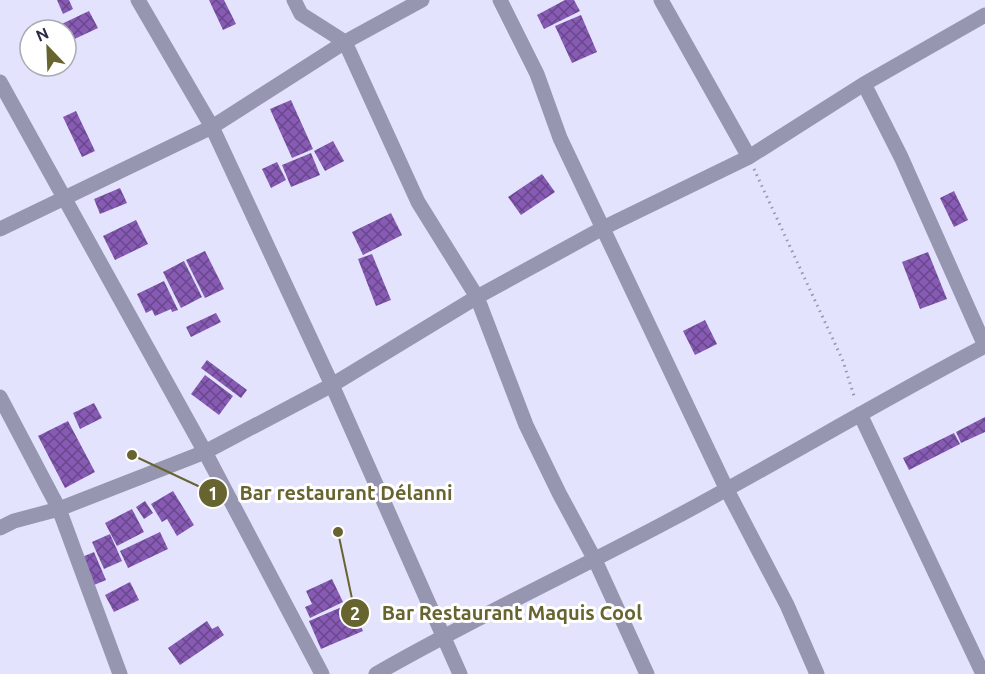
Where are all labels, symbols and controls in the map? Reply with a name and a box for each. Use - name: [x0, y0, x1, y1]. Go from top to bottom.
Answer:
- north arrow: [18, 18, 78, 78]
- text: N: [33, 24, 51, 45]
- callout: Bar restaurant Délanni: [198, 474, 465, 512]
- text: Bar restaurant Délanni: [239, 481, 453, 504]
- text: 1: [208, 483, 218, 503]
- callout: Bar Restaurant Maquis Cool: [340, 594, 655, 632]
- text: Bar Restaurant Maquis Cool: [382, 601, 642, 624]
- text: 2: [350, 603, 360, 623]

